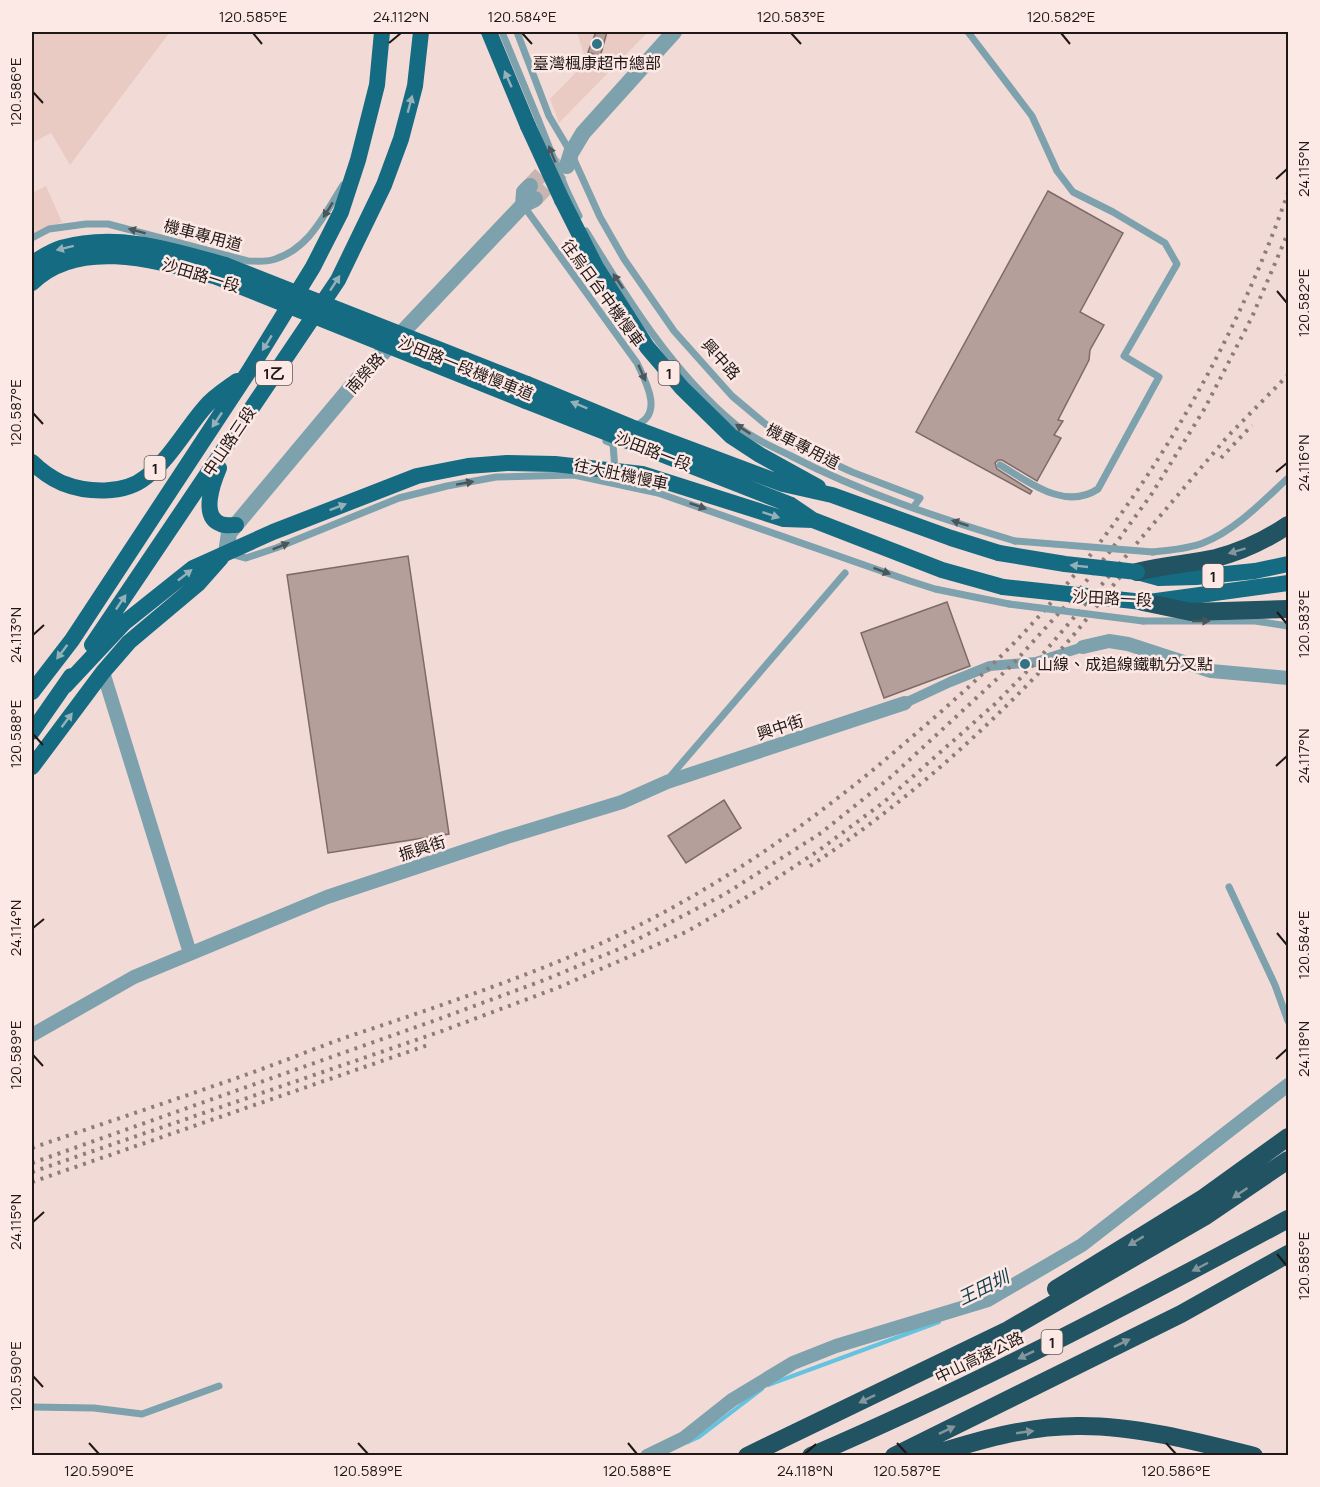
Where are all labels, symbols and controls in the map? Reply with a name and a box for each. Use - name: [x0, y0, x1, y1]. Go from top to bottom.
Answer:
- text: 120.585°E: [219, 6, 287, 27]
- text: 24.112°N: [373, 6, 429, 27]
- text: 120.584°E: [488, 6, 556, 27]
- text: 120.583°E: [757, 6, 825, 27]
- text: 120.582°E: [1027, 6, 1095, 27]
- marker: 臺灣楓康超市總部: [590, 37, 604, 51]
- place label: 臺灣楓康超市總部: [533, 52, 661, 74]
- text: 120.586°E: [5, 57, 26, 127]
- one-way arrow: [503, 71, 512, 88]
- one-way arrow: [406, 95, 416, 114]
- text: 24.115°N: [1293, 141, 1314, 197]
- one-way arrow: [547, 145, 556, 163]
- one-way arrow: [322, 201, 333, 218]
- street label: 機車專用道: [162, 214, 244, 256]
- one-way arrow: [128, 226, 147, 236]
- street label: 往烏日台中機慢車: [556, 235, 650, 351]
- one-way arrow: [56, 244, 75, 254]
- street label: 沙田路一段: [160, 253, 242, 297]
- text: 120.582°E: [1293, 269, 1314, 337]
- one-way arrow: [613, 273, 624, 289]
- one-way arrow: [329, 275, 340, 292]
- street label: 沙田路一段機慢車道: [395, 331, 537, 405]
- street label: 興中路: [697, 334, 745, 384]
- one-way arrow: [261, 335, 272, 351]
- street label: 南榮路: [341, 348, 389, 398]
- road number: 1乙: [256, 361, 292, 385]
- road number: 1: [658, 361, 680, 385]
- one-way arrow: [637, 364, 646, 381]
- text: 120.587°E: [5, 379, 26, 447]
- one-way arrow: [570, 400, 588, 409]
- street label: 中山路三段: [198, 402, 260, 480]
- one-way arrow: [211, 411, 223, 427]
- street label: 機車專用道: [762, 418, 844, 474]
- one-way arrow: [735, 424, 751, 435]
- street label: 沙田路一段: [612, 426, 694, 476]
- text: 24.116°N: [1293, 435, 1314, 491]
- street label: 往大肚機慢車: [572, 453, 670, 495]
- road number: 1: [144, 456, 166, 480]
- one-way arrow: [456, 478, 475, 487]
- one-way arrow: [329, 502, 347, 511]
- one-way arrow: [689, 502, 707, 512]
- one-way arrow: [762, 511, 780, 520]
- one-way arrow: [951, 518, 969, 528]
- one-way arrow: [273, 541, 291, 551]
- one-way arrow: [1228, 547, 1246, 556]
- one-way arrow: [1070, 561, 1089, 571]
- road number: 1: [1202, 564, 1224, 588]
- one-way arrow: [873, 566, 891, 576]
- one-way arrow: [177, 570, 192, 582]
- street label: 沙田路一段: [1071, 585, 1153, 611]
- text: 120.583°E: [1293, 590, 1314, 658]
- one-way arrow: [115, 594, 126, 610]
- text: 24.113°N: [5, 607, 26, 663]
- one-way arrow: [1192, 616, 1211, 626]
- one-way arrow: [56, 644, 69, 660]
- place label: 山線、成追線鐵軌分叉點: [1037, 653, 1213, 675]
- marker: 山線、成追線鐵軌分叉點: [1018, 657, 1032, 671]
- text: 120.588°E: [5, 700, 26, 768]
- street label: 興中街: [754, 709, 806, 745]
- one-way arrow: [60, 712, 72, 727]
- text: 24.117°N: [1293, 728, 1314, 784]
- street label: 振興街: [396, 830, 448, 866]
- text: 24.114°N: [5, 900, 26, 956]
- text: 120.584°E: [1293, 911, 1314, 979]
- text: 120.589°E: [5, 1020, 26, 1090]
- text: 24.118°N: [1293, 1021, 1314, 1077]
- one-way arrow: [1232, 1187, 1248, 1198]
- text: 24.115°N: [5, 1194, 26, 1250]
- text: 120.585°E: [1293, 1232, 1314, 1300]
- one-way arrow: [1128, 1236, 1144, 1247]
- one-way arrow: [1191, 1262, 1208, 1272]
- water label: 王田圳: [953, 1263, 1015, 1310]
- street label: 中山高速公路: [931, 1326, 1027, 1388]
- road number: 1: [1042, 1330, 1062, 1354]
- one-way arrow: [1113, 1339, 1130, 1348]
- text: 120.590°E: [5, 1341, 26, 1411]
- one-way arrow: [1018, 1351, 1035, 1360]
- one-way arrow: [859, 1394, 876, 1403]
- one-way arrow: [938, 1425, 955, 1434]
- one-way arrow: [1016, 1427, 1035, 1436]
- text: 120.590°E: [64, 1460, 134, 1481]
- text: 120.589°E: [333, 1460, 403, 1481]
- text: 120.588°E: [603, 1460, 671, 1481]
- text: 24.118°N: [777, 1460, 833, 1481]
- text: 120.587°E: [873, 1460, 941, 1481]
- text: 120.586°E: [1141, 1460, 1211, 1481]

